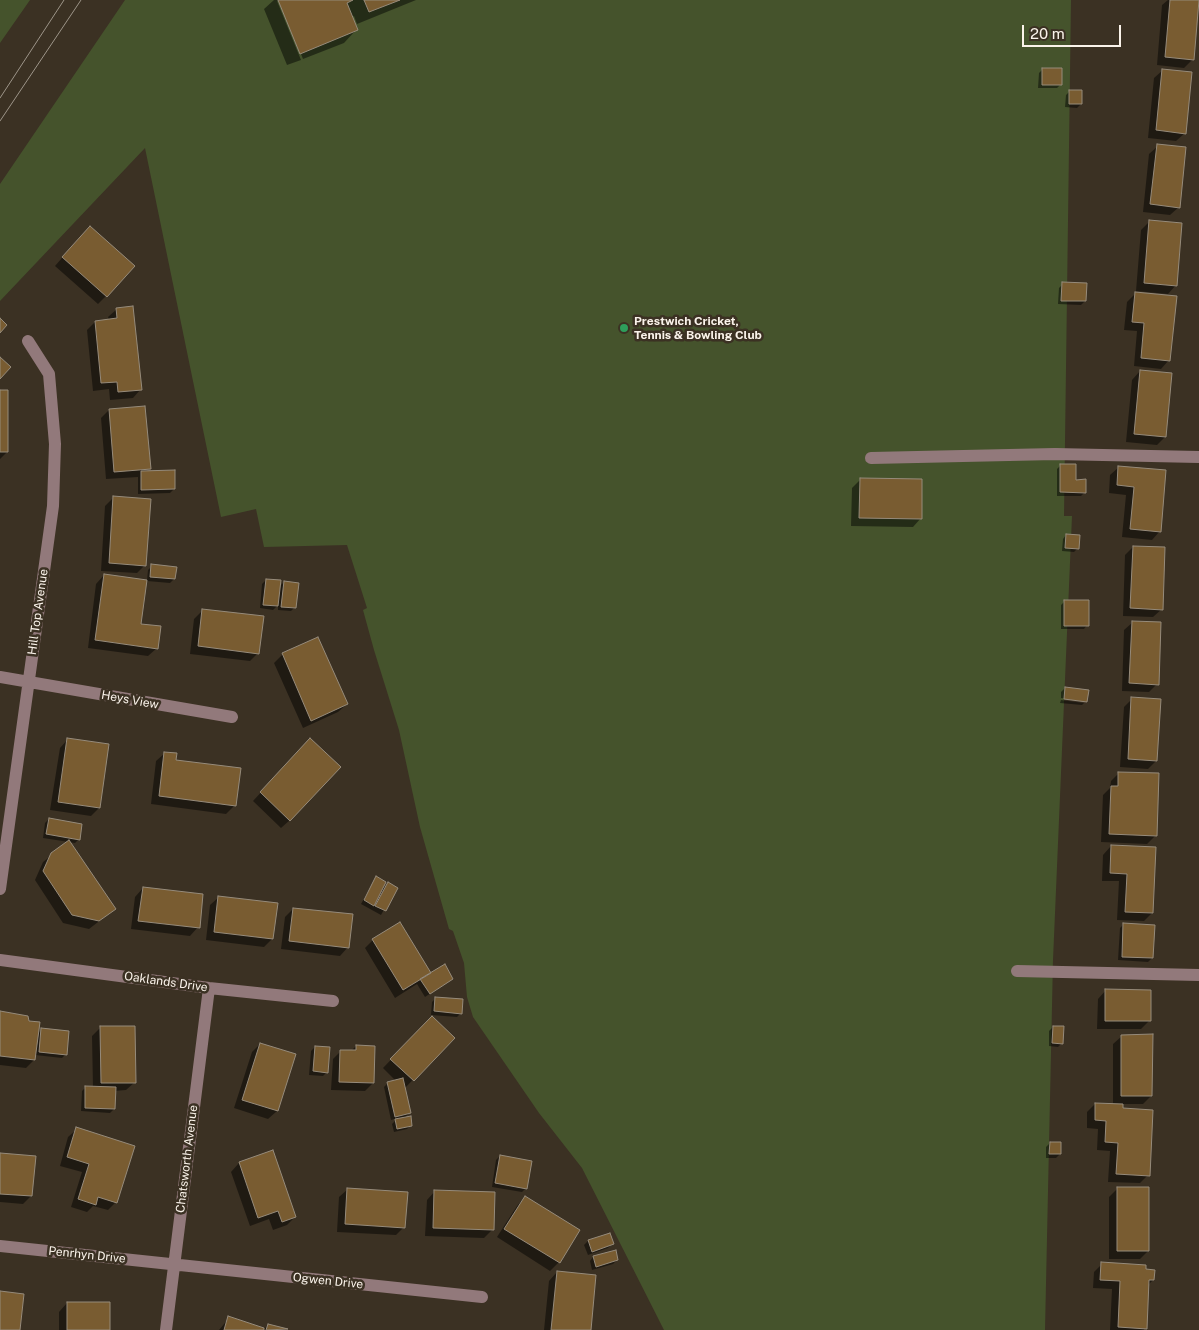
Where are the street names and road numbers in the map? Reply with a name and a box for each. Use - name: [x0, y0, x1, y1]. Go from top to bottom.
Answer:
- street label: Hill Top Avenue: [25, 568, 51, 656]
- street label: Heys View: [100, 688, 160, 712]
- street label: Oaklands Drive: [123, 969, 209, 995]
- street label: Chatsworth Avenue: [173, 1104, 201, 1214]
- street label: Penrhyn Drive: [48, 1244, 126, 1266]
- street label: Ogwen Drive: [292, 1270, 364, 1292]

